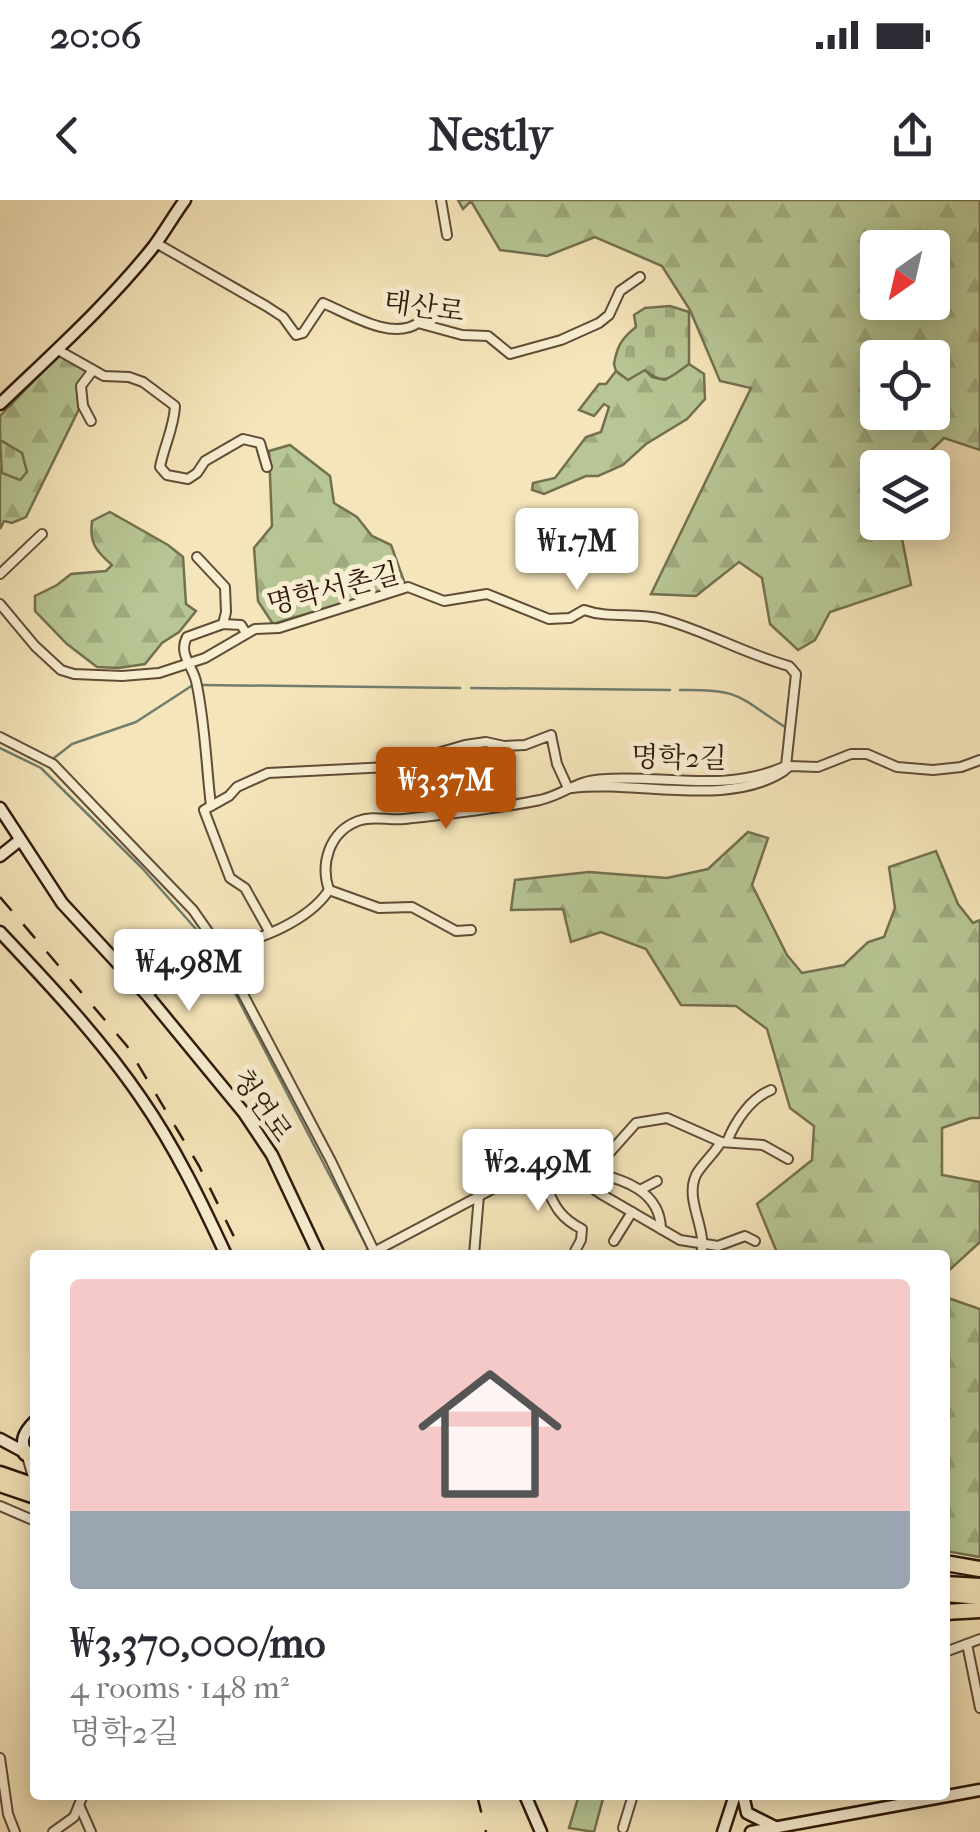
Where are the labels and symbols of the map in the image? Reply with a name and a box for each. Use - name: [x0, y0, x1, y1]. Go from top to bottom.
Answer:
- north arrow: [860, 230, 950, 320]
- street label: 태산로: [381, 285, 466, 328]
- pin: ₩1.7M: [507, 508, 647, 593]
- street label: 명학서촌길: [264, 556, 403, 621]
- street label: 명학2길: [631, 740, 727, 775]
- pin: ₩3.37M: [365, 747, 527, 832]
- pin: ₩4.98M: [108, 929, 270, 1014]
- street label: 청연로: [226, 1063, 299, 1148]
- pin: ₩2.49M: [457, 1129, 619, 1214]

